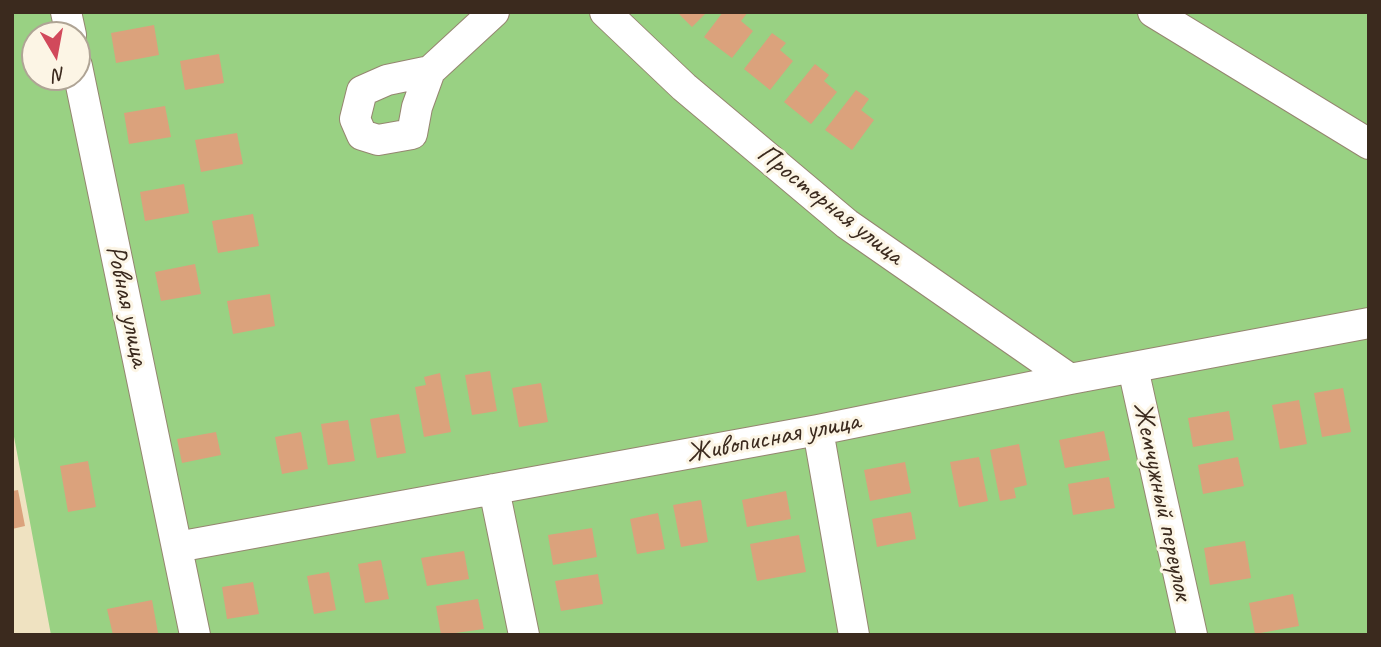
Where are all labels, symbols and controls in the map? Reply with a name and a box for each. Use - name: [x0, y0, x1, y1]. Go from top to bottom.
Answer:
- north arrow: [21, 21, 91, 91]
- text: N: [51, 62, 67, 88]
- street label: Просторная улица: [750, 137, 910, 273]
- street label: Ровная улица: [98, 242, 156, 370]
- street label: Жемчужный переулок: [1125, 399, 1199, 603]
- street label: Живописная улица: [683, 405, 863, 471]

